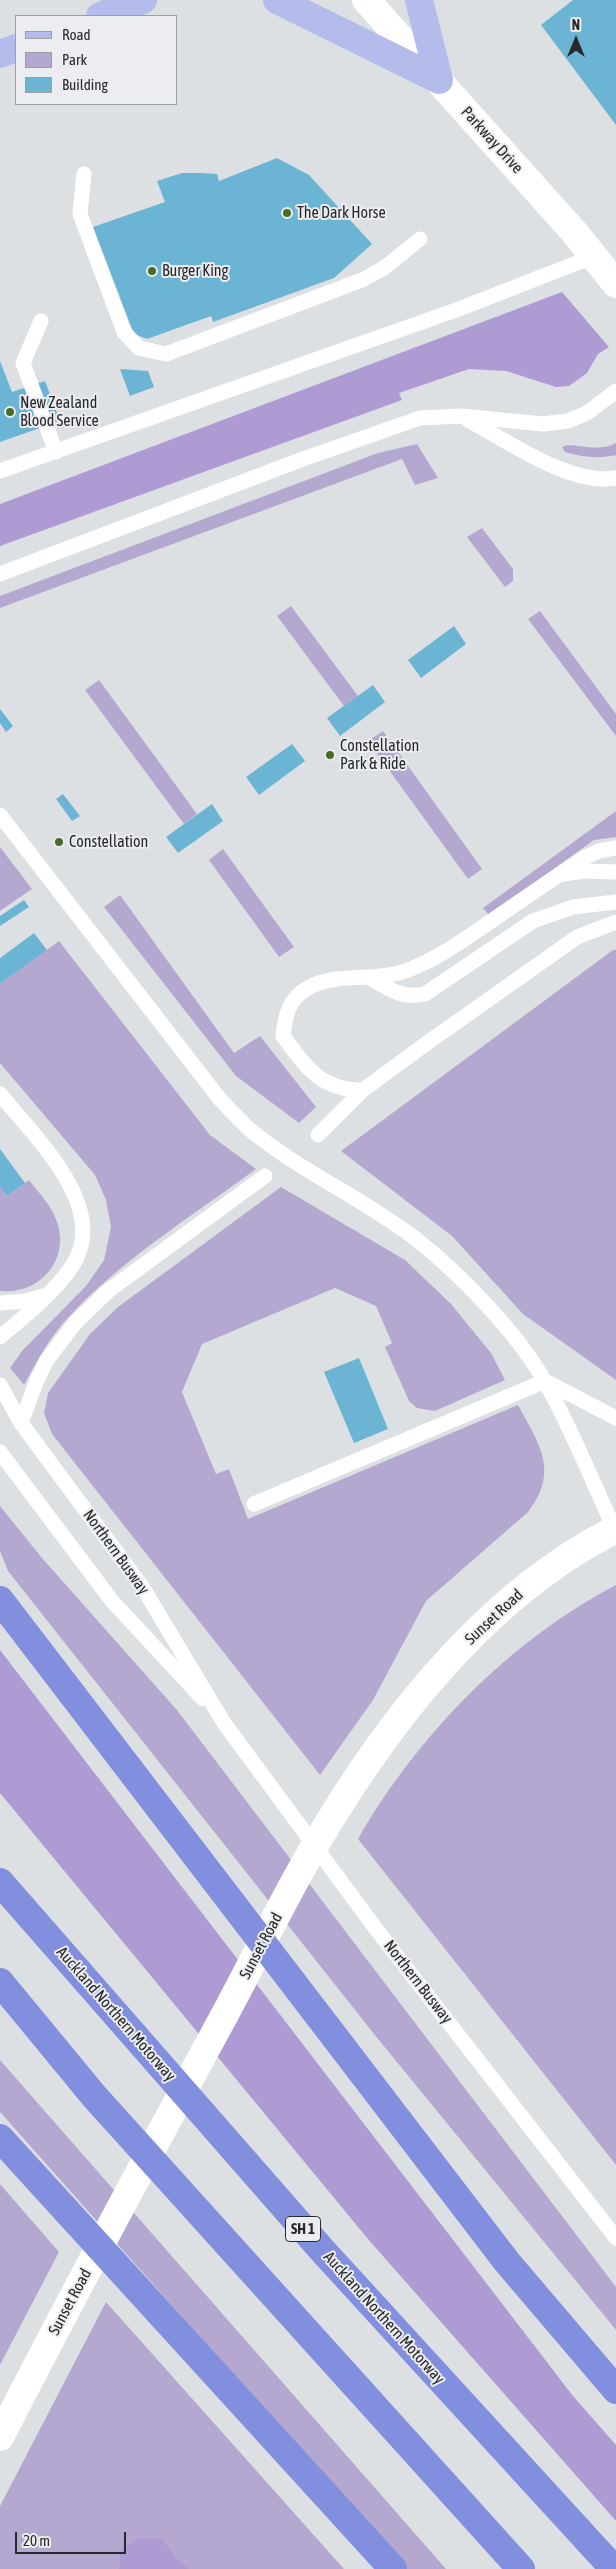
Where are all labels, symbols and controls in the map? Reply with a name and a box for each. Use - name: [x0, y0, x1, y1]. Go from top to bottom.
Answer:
- legend: [15, 15, 178, 105]
- north arrow: [551, 15, 601, 65]
- text: N: [572, 17, 580, 33]
- text: Road: [62, 26, 91, 43]
- text: Park: [62, 51, 87, 68]
- text: Building: [62, 76, 108, 93]
- street label: Parkway Drive: [457, 103, 527, 177]
- place label: The Dark Horse: [297, 203, 386, 223]
- marker: The Dark Horse: [281, 207, 293, 219]
- place label: Burger King: [162, 261, 228, 281]
- marker: Burger King: [146, 265, 158, 277]
- place label: New Zealand Blood Service: [20, 393, 99, 431]
- marker: New Zealand Blood Service: [4, 406, 16, 418]
- place label: Constellation Park & Ride: [340, 736, 419, 774]
- marker: Constellation Park & Ride: [324, 749, 336, 761]
- place label: Constellation: [69, 832, 148, 852]
- marker: Constellation: [53, 836, 65, 848]
- street label: Northern Busway: [79, 1506, 153, 1598]
- street label: Sunset Road: [461, 1585, 527, 1649]
- street label: Sunset Road: [236, 1910, 286, 1982]
- street label: Northern Busway: [380, 1937, 456, 2027]
- street label: Auckland Northern Motorway: [52, 1943, 180, 2085]
- road number: SH 1: [286, 2216, 320, 2242]
- street label: Auckland Northern Motorway: [319, 2248, 449, 2388]
- street label: Sunset Road: [45, 2266, 95, 2338]
- scale bar: [18, 2522, 129, 2554]
- text: 20 m: [23, 2532, 50, 2549]

